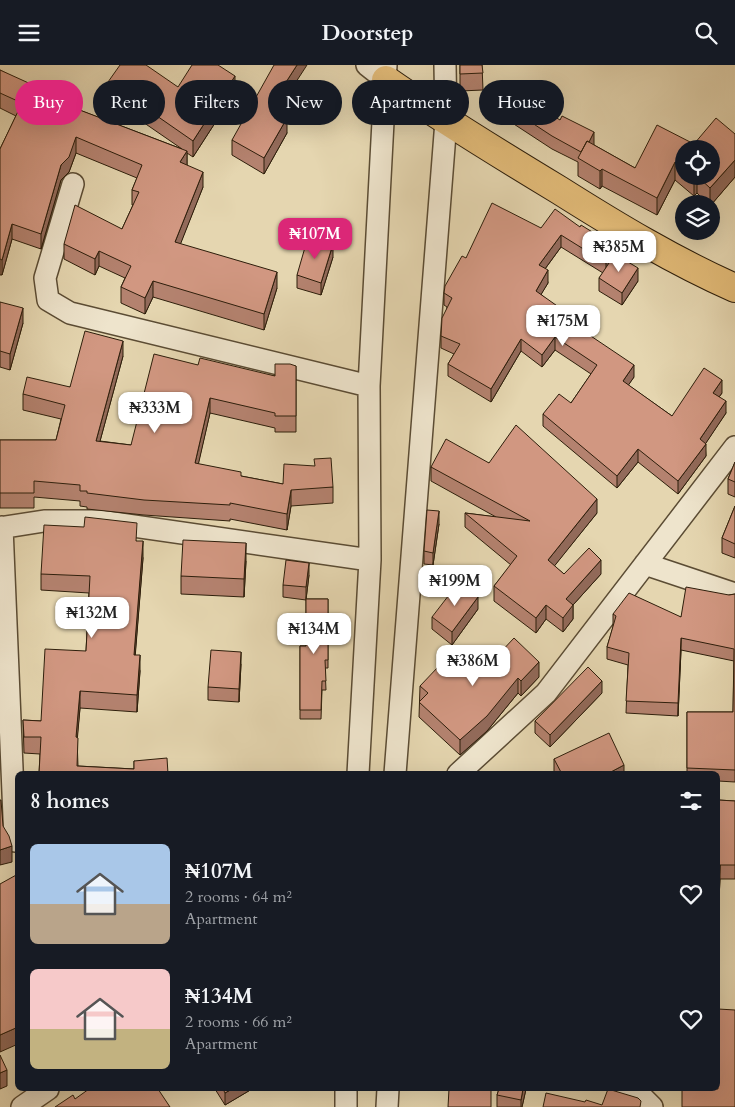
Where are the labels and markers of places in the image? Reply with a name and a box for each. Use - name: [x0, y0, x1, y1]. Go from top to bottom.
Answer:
- pin: ₦107M: [280, 217, 350, 260]
- pin: ₦385M: [584, 231, 654, 273]
- pin: ₦175M: [528, 305, 598, 347]
- pin: ₦333M: [120, 391, 190, 434]
- pin: ₦199M: [420, 565, 490, 607]
- pin: ₦132M: [57, 597, 127, 639]
- pin: ₦134M: [279, 613, 349, 655]
- pin: ₦386M: [438, 645, 508, 687]

